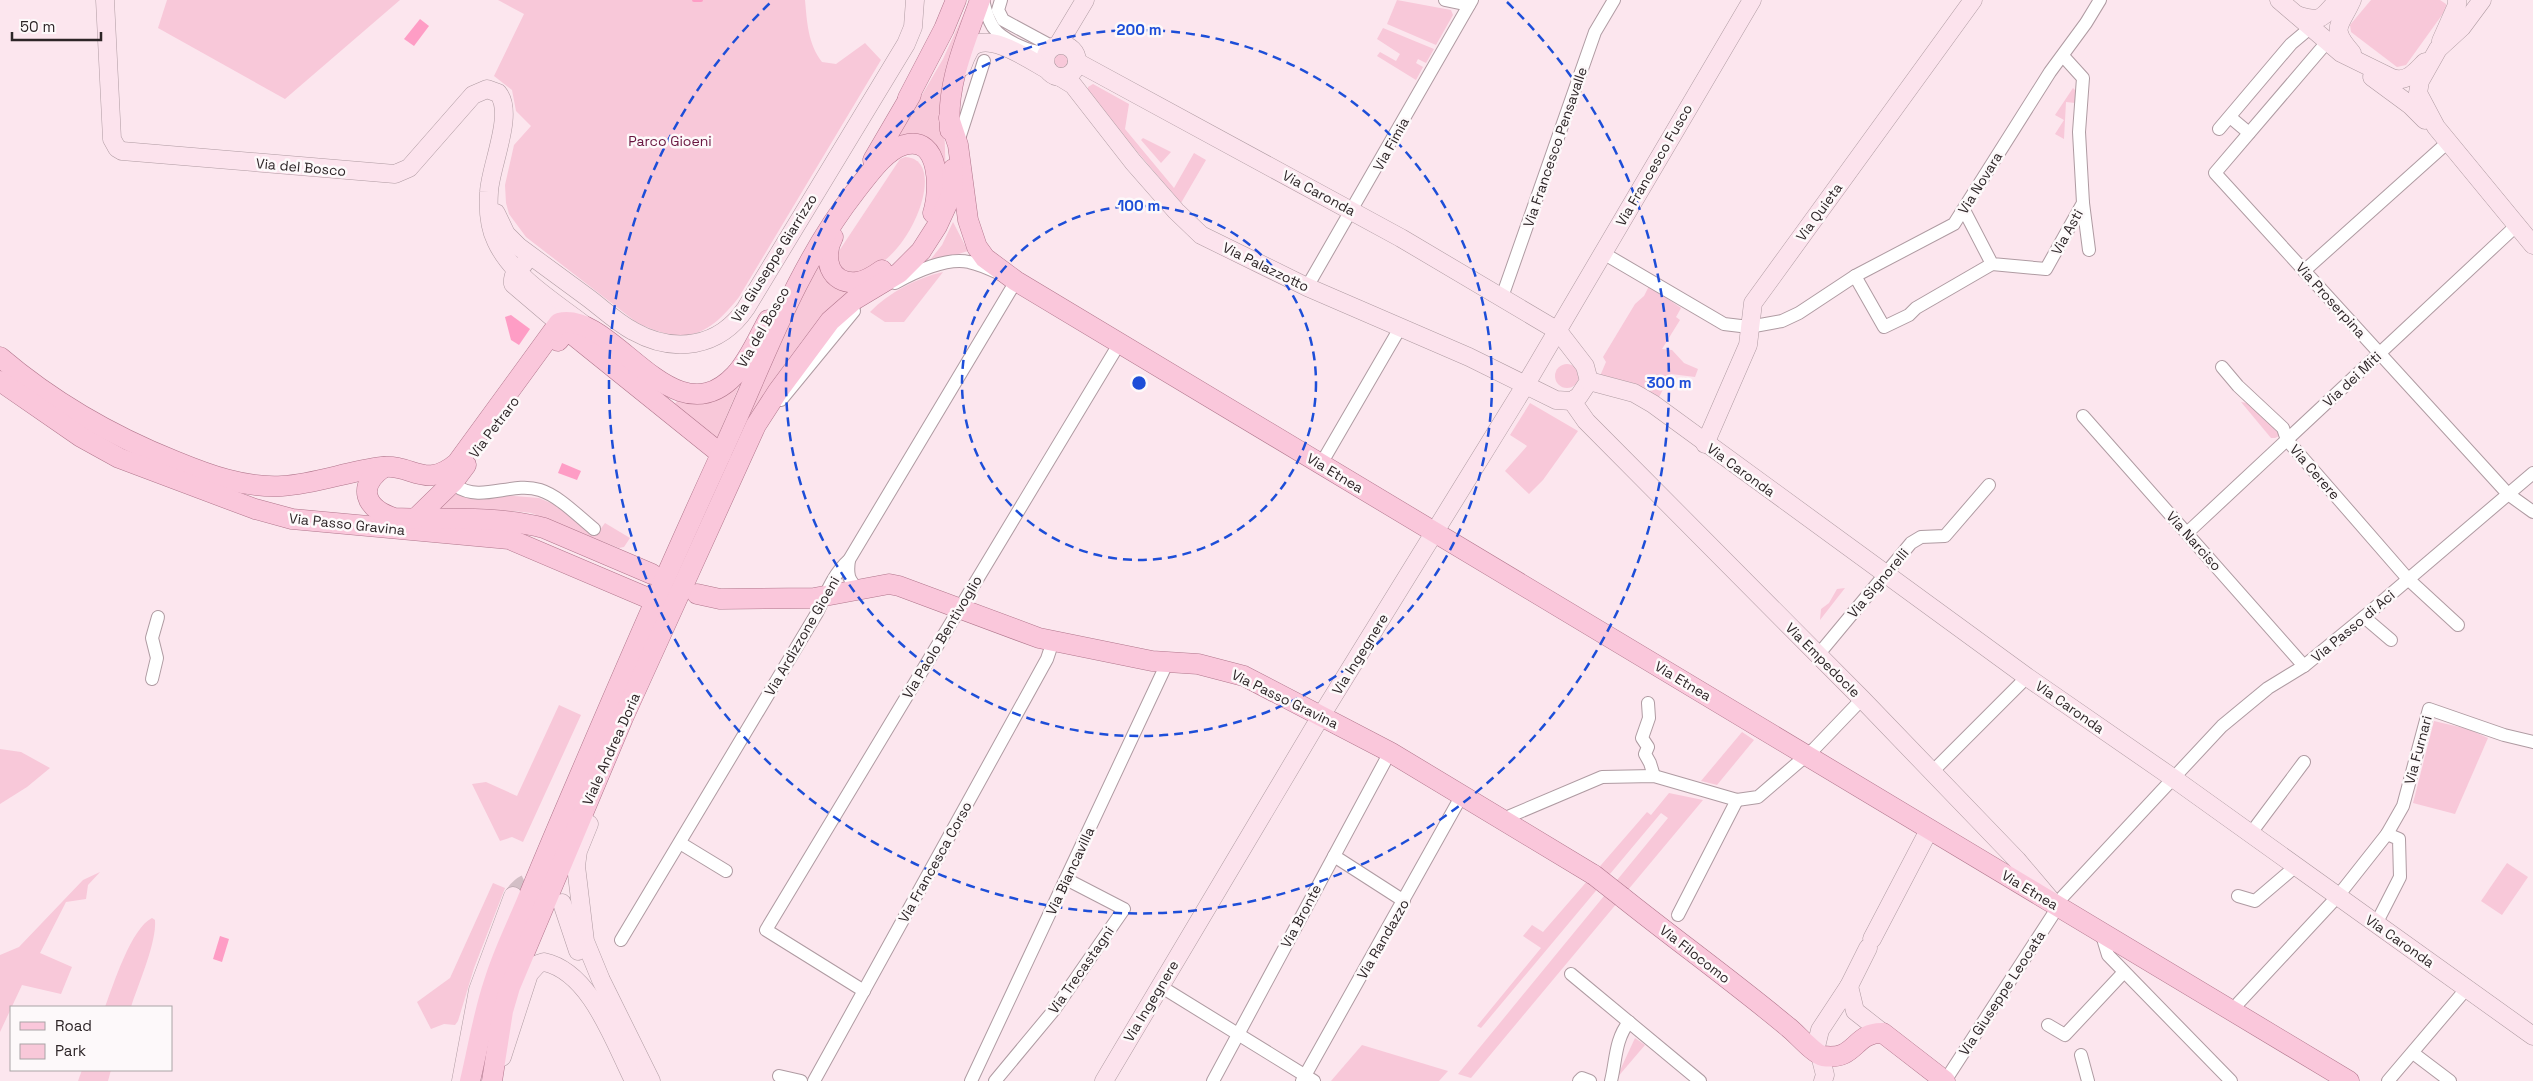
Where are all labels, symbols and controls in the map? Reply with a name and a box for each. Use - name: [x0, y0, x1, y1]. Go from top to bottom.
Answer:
- scale bar: [12, 10, 101, 42]
- text: 50 m: [20, 17, 55, 36]
- text: 200 m: [1117, 20, 1161, 39]
- street label: Via Francesco Pensavalle: [1519, 65, 1591, 229]
- street label: Via Francesco Fusco: [1612, 101, 1696, 229]
- street label: Via Fimia: [1369, 114, 1413, 174]
- park label: Parco Gioeni: [628, 132, 712, 150]
- street label: Via Novara: [1954, 149, 2006, 217]
- street label: Via del Bosco: [255, 154, 347, 180]
- street label: Via Caronda: [1279, 166, 1359, 220]
- street label: Via Quieta: [1792, 179, 1846, 245]
- street label: Via Giuseppe Giarrizzo: [727, 190, 821, 326]
- text: 100 m: [1118, 196, 1160, 215]
- street label: Via Asti: [2047, 206, 2087, 258]
- street label: Via Palazzotto: [1220, 238, 1312, 296]
- street label: Via Proserpina: [2292, 258, 2370, 342]
- street label: Via del Bosco: [733, 283, 793, 371]
- street label: Via dei Miti: [2319, 347, 2385, 411]
- text: 300 m: [1646, 373, 1692, 392]
- centre of rings: [1130, 374, 1148, 392]
- street label: Via Petraro: [465, 392, 523, 462]
- street label: Via Caronda: [1703, 439, 1779, 501]
- street label: Via Cerere: [2286, 441, 2344, 503]
- street label: Via Etnea: [1303, 449, 1367, 497]
- street label: Via Narciso: [2163, 507, 2225, 575]
- street label: Via Passo Gravina: [288, 509, 406, 539]
- street label: Via Signorelli: [1844, 544, 1912, 622]
- street label: Via Paolo Bentivoglio: [898, 572, 986, 702]
- street label: Via Ardizzone Gioeni: [760, 573, 844, 699]
- street label: Via Passo di Aci: [2308, 586, 2398, 666]
- street label: Via Ingegnere: [1328, 610, 1392, 698]
- street label: Via Empedocle: [1782, 619, 1864, 701]
- street label: Via Etnea: [1651, 657, 1715, 705]
- street label: Via Passo Gravina: [1229, 665, 1341, 733]
- street label: Via Caronda: [2032, 677, 2108, 737]
- street label: Viale Andrea Doria: [578, 690, 644, 808]
- street label: Via Furnari: [2400, 714, 2436, 786]
- street label: Via Francesca Corso: [894, 798, 976, 926]
- street label: Via Biancavilla: [1042, 824, 1098, 918]
- street label: Via Etnea: [1998, 866, 2062, 914]
- street label: Via Bronte: [1277, 881, 1325, 951]
- street label: Via Randazzo: [1353, 896, 1413, 982]
- street label: Via Caronda: [2362, 911, 2438, 971]
- street label: Via Filocomo: [1656, 921, 1734, 987]
- street label: Via Trecastagni: [1044, 923, 1118, 1017]
- street label: Via Giuseppe Leocata: [1955, 927, 2049, 1059]
- street label: Via Ingegnere: [1120, 957, 1182, 1045]
- legend: [10, 1006, 172, 1071]
- text: Road: [55, 1016, 92, 1035]
- text: Park: [55, 1041, 86, 1060]

